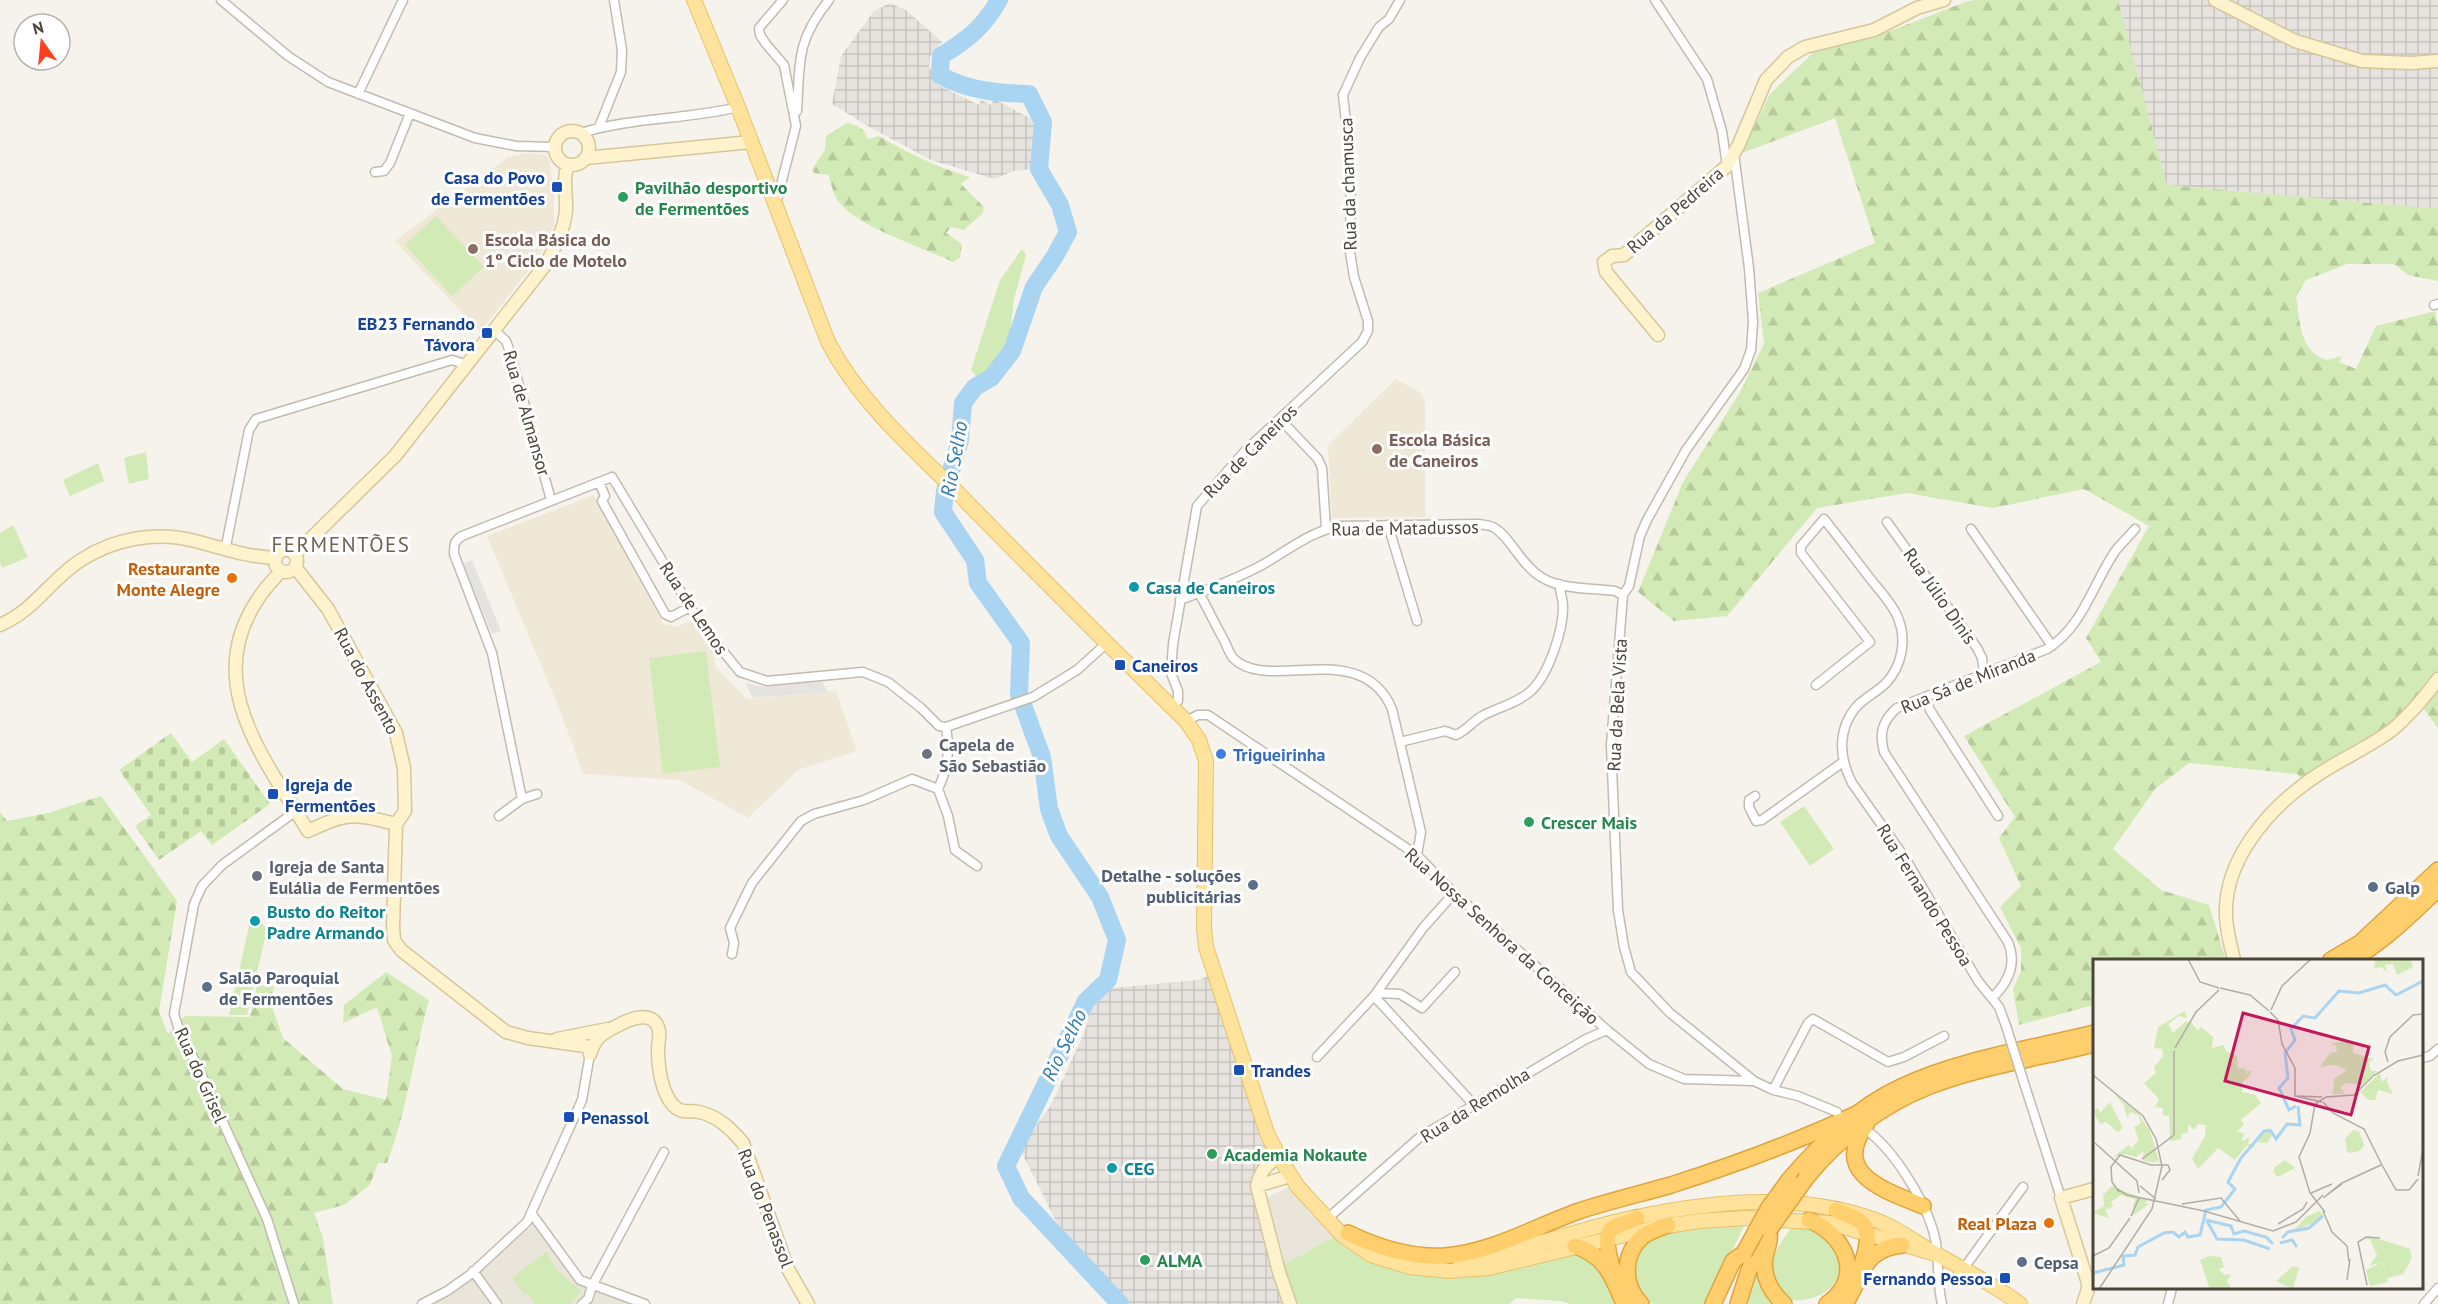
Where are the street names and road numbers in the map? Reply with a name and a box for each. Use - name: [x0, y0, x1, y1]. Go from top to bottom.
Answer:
- street label: Rua da chamusca: [1334, 117, 1362, 251]
- street label: Rua da Pedreira: [1622, 162, 1728, 258]
- street label: Rua de Almansor: [498, 348, 556, 478]
- street label: Rua de Caneiros: [1198, 399, 1302, 503]
- street label: Rua de Matadussos: [1331, 515, 1479, 541]
- street label: Rua Júlio Dinis: [1898, 543, 1982, 649]
- street label: Rua de Lemos: [655, 557, 733, 659]
- street label: Rua do Assento: [329, 624, 405, 738]
- street label: Rua da Bela Vista: [1602, 638, 1632, 772]
- street label: Rua Sá de Miranda: [1897, 643, 2039, 719]
- street label: Rua Fernando Pessoa: [1872, 820, 1978, 970]
- street label: Rua Nossa Senhora da Conceição: [1400, 843, 1604, 1029]
- street label: Rua do Grisel: [170, 1024, 233, 1127]
- street label: Rua da Remolha: [1416, 1062, 1534, 1148]
- street label: Rua do Penassol: [733, 1145, 799, 1271]

